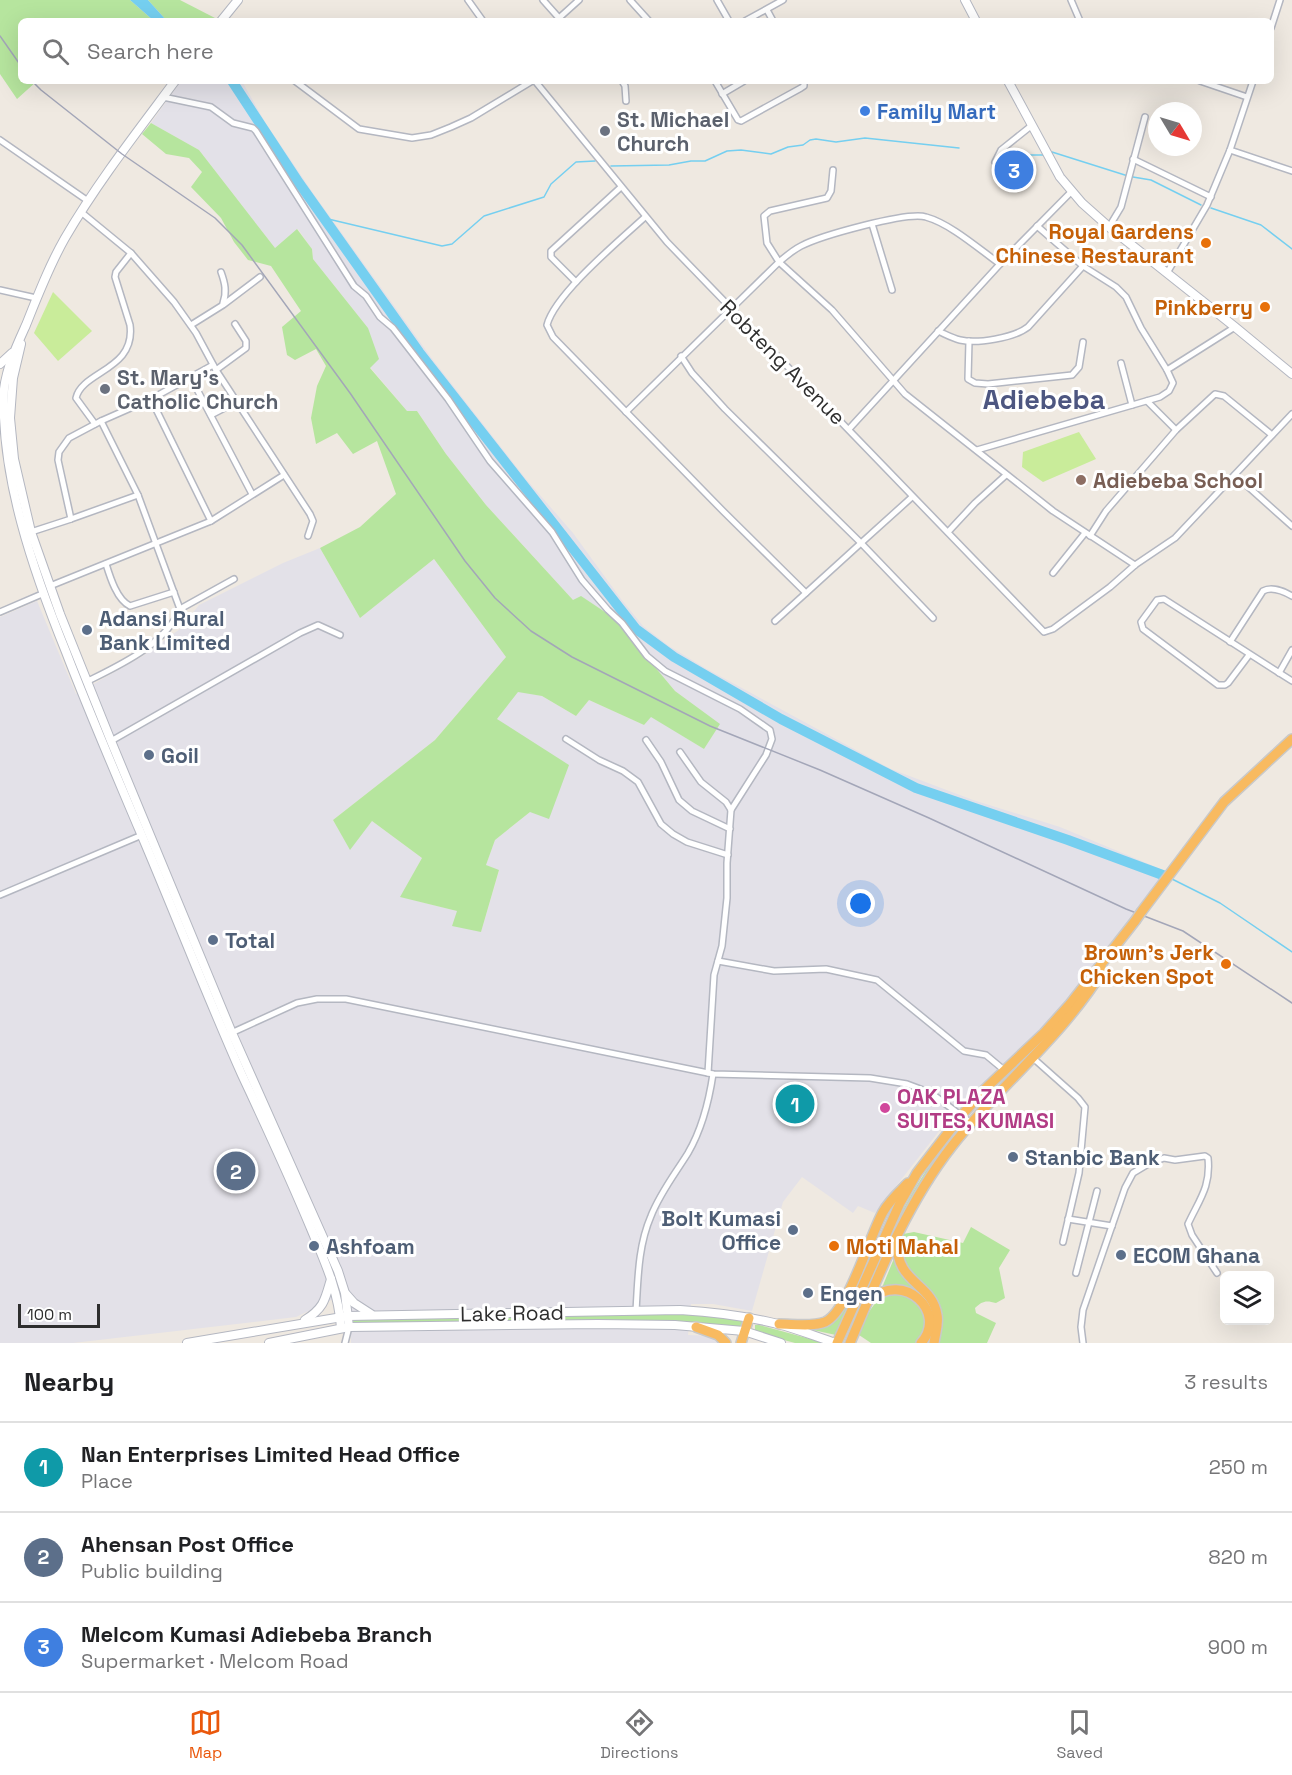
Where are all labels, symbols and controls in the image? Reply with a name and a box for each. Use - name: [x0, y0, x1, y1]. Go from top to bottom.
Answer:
- search box: [18, 18, 1274, 84]
- icon: search: [39, 35, 72, 68]
- text: Search here: [87, 37, 214, 65]
- place label: Family Mart: [877, 98, 996, 125]
- north arrow: [1148, 102, 1202, 156]
- marker: Family Mart: [858, 104, 872, 118]
- place label: St. Michael Church: [617, 106, 729, 157]
- marker: St. Michael Church: [598, 124, 612, 138]
- pin: 3: [994, 148, 1034, 192]
- place label: Royal Gardens Chinese Restaurant: [995, 218, 1194, 269]
- marker: Royal Gardens Chinese Restaurant: [1199, 236, 1213, 250]
- street label: Robteng Avenue: [715, 294, 851, 430]
- place label: Pinkberry: [1155, 294, 1253, 321]
- marker: Pinkberry: [1258, 300, 1272, 314]
- place label: St. Mary's Catholic Church: [117, 364, 279, 415]
- marker: St. Mary's Catholic Church: [98, 382, 112, 396]
- district label: Adiebeba: [983, 382, 1106, 417]
- place label: Adiebeba School: [1093, 467, 1263, 494]
- marker: Adiebeba School: [1074, 473, 1088, 487]
- place label: Adansi Rural Bank Limited: [99, 605, 230, 656]
- marker: Adansi Rural Bank Limited: [80, 623, 94, 637]
- place label: Goil: [161, 742, 199, 769]
- marker: Goil: [142, 748, 156, 762]
- your location: [846, 889, 875, 918]
- place label: Total: [225, 927, 275, 954]
- marker: Total: [206, 933, 220, 947]
- place label: Brown's Jerk Chicken Spot: [1080, 939, 1214, 990]
- marker: Brown's Jerk Chicken Spot: [1219, 957, 1233, 971]
- pin: 1: [776, 1082, 814, 1126]
- place label: OAK PLAZA SUITES, KUMASI: [897, 1083, 1054, 1134]
- marker: OAK PLAZA SUITES, KUMASI: [878, 1101, 892, 1115]
- place label: Stanbic Bank: [1025, 1144, 1160, 1171]
- pin: 2: [216, 1148, 256, 1194]
- marker: Stanbic Bank: [1006, 1150, 1020, 1164]
- place label: Bolt Kumasi Office: [661, 1205, 781, 1256]
- marker: Bolt Kumasi Office: [786, 1223, 800, 1237]
- place label: Ashfoam: [326, 1233, 415, 1260]
- place label: Moti Mahal: [846, 1233, 959, 1260]
- marker: Ashfoam: [307, 1239, 321, 1253]
- marker: Moti Mahal: [827, 1239, 841, 1253]
- place label: ECOM Ghana: [1133, 1242, 1260, 1269]
- marker: ECOM Ghana: [1114, 1248, 1128, 1262]
- map controls: [1220, 1271, 1274, 1325]
- button: layers: [1220, 1271, 1274, 1325]
- place label: Engen: [820, 1280, 883, 1307]
- marker: Engen: [801, 1286, 815, 1300]
- street label: Lake Road: [460, 1299, 564, 1327]
- scale bar: [18, 1301, 100, 1328]
- text: 100 m: [27, 1304, 72, 1325]
- text: Nearby: [24, 1365, 114, 1399]
- text: 3 results: [1184, 1369, 1268, 1395]
- text: Nan Enterprises Limited Head Office: [81, 1440, 460, 1468]
- text: 1: [39, 1454, 48, 1480]
- text: 250 m: [1209, 1454, 1268, 1480]
- text: Place: [81, 1468, 133, 1494]
- text: Ahensan Post Office: [81, 1530, 294, 1558]
- text: 2: [38, 1544, 49, 1570]
- text: 820 m: [1208, 1544, 1268, 1570]
- text: Public building: [81, 1558, 223, 1584]
- text: Melcom Kumasi Adiebeba Branch: [81, 1620, 432, 1648]
- text: 3: [37, 1634, 50, 1660]
- text: 900 m: [1208, 1634, 1268, 1660]
- text: Supermarket · Melcom Road: [81, 1648, 349, 1674]
- tab: Map: [189, 1706, 222, 1763]
- tab: Directions: [600, 1706, 679, 1763]
- tab: Saved: [1056, 1706, 1103, 1763]

